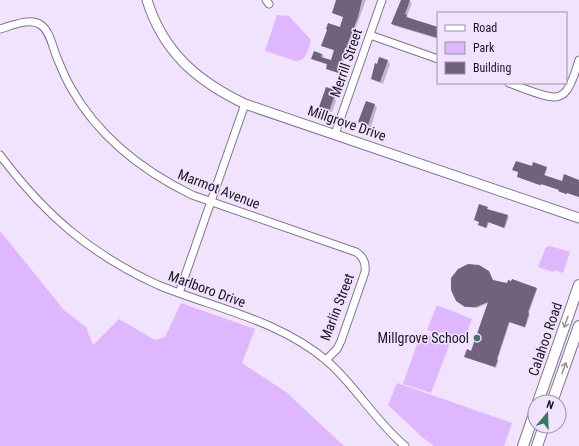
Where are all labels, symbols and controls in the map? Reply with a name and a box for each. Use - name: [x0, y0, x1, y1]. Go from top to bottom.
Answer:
- legend: [437, 12, 567, 84]
- text: Road: [473, 21, 497, 35]
- street label: Merrill Street: [327, 27, 365, 99]
- text: Park: [473, 41, 495, 55]
- text: Building: [473, 61, 511, 75]
- street label: Millgrove Drive: [306, 102, 389, 144]
- street label: Marmot Avenue: [176, 166, 263, 212]
- street label: Marlboro Drive: [166, 268, 248, 311]
- street label: Marlin Street: [317, 271, 357, 343]
- street label: Calahoo Road: [525, 300, 565, 378]
- one-way arrow: [562, 315, 569, 328]
- place label: Millgrove School: [377, 330, 469, 346]
- marker: Millgrove School: [472, 333, 482, 343]
- one-way arrow: [561, 362, 569, 374]
- north arrow: [527, 394, 567, 434]
- text: N: [545, 398, 556, 412]

